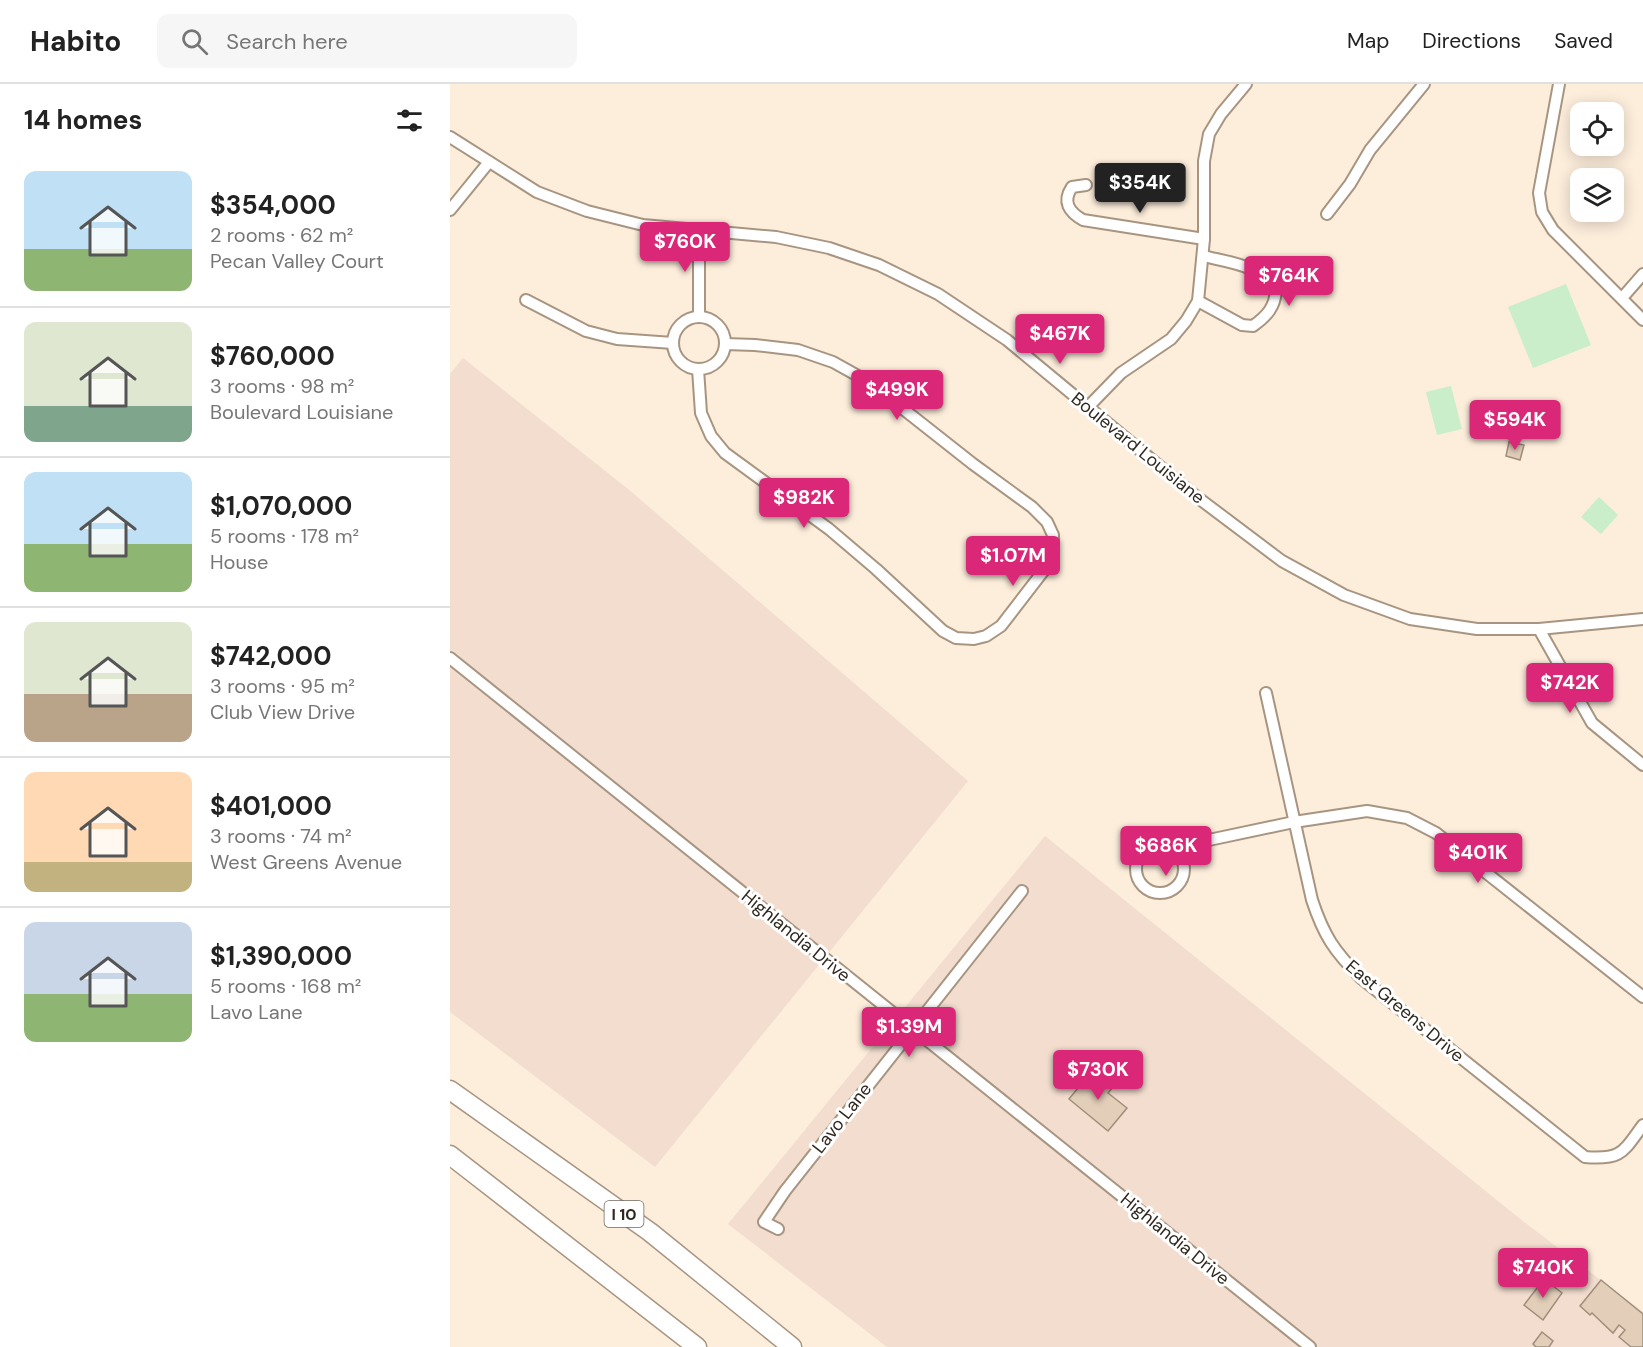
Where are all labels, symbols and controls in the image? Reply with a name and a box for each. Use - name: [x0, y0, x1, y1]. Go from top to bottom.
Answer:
- search box: [157, 14, 577, 68]
- text: Habito: [30, 23, 121, 60]
- icon: search: [178, 25, 211, 58]
- text: Search here: [226, 27, 348, 56]
- text: Map: [1347, 27, 1389, 55]
- text: Directions: [1422, 27, 1521, 55]
- text: Saved: [1554, 27, 1613, 55]
- map controls: [1570, 102, 1624, 222]
- button: locate: [1570, 102, 1624, 156]
- text: 14 homes: [24, 103, 142, 137]
- icon: filters: [393, 104, 426, 137]
- pin: $354K: [1098, 163, 1182, 214]
- button: layers: [1570, 168, 1624, 222]
- text: $354K: [1109, 169, 1171, 195]
- text: $354,000: [210, 188, 336, 222]
- icon: home: [72, 195, 144, 267]
- text: 2 rooms · 62 m²: [210, 222, 353, 248]
- pin: $760K: [643, 222, 727, 273]
- text: $760K: [654, 228, 716, 254]
- text: Pecan Valley Court: [210, 248, 384, 274]
- pin: $764K: [1247, 256, 1331, 307]
- text: $764K: [1258, 262, 1320, 288]
- pin: $467K: [1018, 314, 1102, 365]
- text: $467K: [1029, 320, 1091, 346]
- text: $760,000: [210, 339, 335, 373]
- icon: home: [72, 346, 144, 418]
- pin: $499K: [855, 370, 939, 421]
- text: 3 rooms · 98 m²: [210, 373, 354, 399]
- text: $499K: [865, 376, 929, 402]
- street label: Boulevard Louisiane: [1066, 387, 1210, 509]
- text: Boulevard Louisiane: [210, 399, 393, 425]
- pin: $594K: [1473, 400, 1557, 451]
- text: $594K: [1484, 406, 1546, 432]
- pin: $982K: [762, 478, 846, 529]
- text: $982K: [773, 484, 835, 510]
- text: $1,070,000: [210, 489, 352, 523]
- icon: home: [72, 496, 144, 568]
- text: 5 rooms · 178 m²: [210, 523, 359, 549]
- pin: $1.07M: [964, 536, 1062, 587]
- text: $1.07M: [980, 542, 1046, 568]
- text: House: [210, 549, 268, 575]
- text: $742,000: [210, 639, 331, 673]
- icon: home: [72, 646, 144, 718]
- pin: $742K: [1528, 663, 1612, 714]
- text: $742K: [1540, 669, 1600, 695]
- text: 3 rooms · 95 m²: [210, 673, 355, 699]
- text: Club View Drive: [210, 699, 355, 725]
- text: $401,000: [210, 789, 332, 823]
- icon: home: [72, 796, 144, 868]
- text: 3 rooms · 74 m²: [210, 823, 352, 849]
- pin: $686K: [1124, 826, 1208, 877]
- text: $686K: [1134, 832, 1198, 858]
- pin: $401K: [1436, 833, 1520, 884]
- text: $401K: [1448, 839, 1508, 865]
- text: West Greens Avenue: [210, 849, 402, 875]
- street label: Highlandia Drive: [736, 885, 856, 987]
- text: $1,390,000: [210, 939, 352, 973]
- icon: home: [72, 946, 144, 1018]
- street label: East Greens Drive: [1341, 954, 1469, 1068]
- text: 5 rooms · 168 m²: [210, 973, 361, 999]
- text: Lavo Lane: [210, 999, 303, 1025]
- pin: $1.39M: [860, 1007, 958, 1058]
- text: $1.39M: [876, 1013, 942, 1039]
- pin: $730K: [1056, 1050, 1140, 1101]
- text: $730K: [1067, 1056, 1129, 1082]
- street label: Lavo Lane: [807, 1078, 877, 1158]
- street label: Highlandia Drive: [1115, 1188, 1235, 1290]
- road number: I 10: [604, 1201, 644, 1227]
- pin: $740K: [1501, 1248, 1585, 1299]
- text: $740K: [1512, 1254, 1574, 1280]

